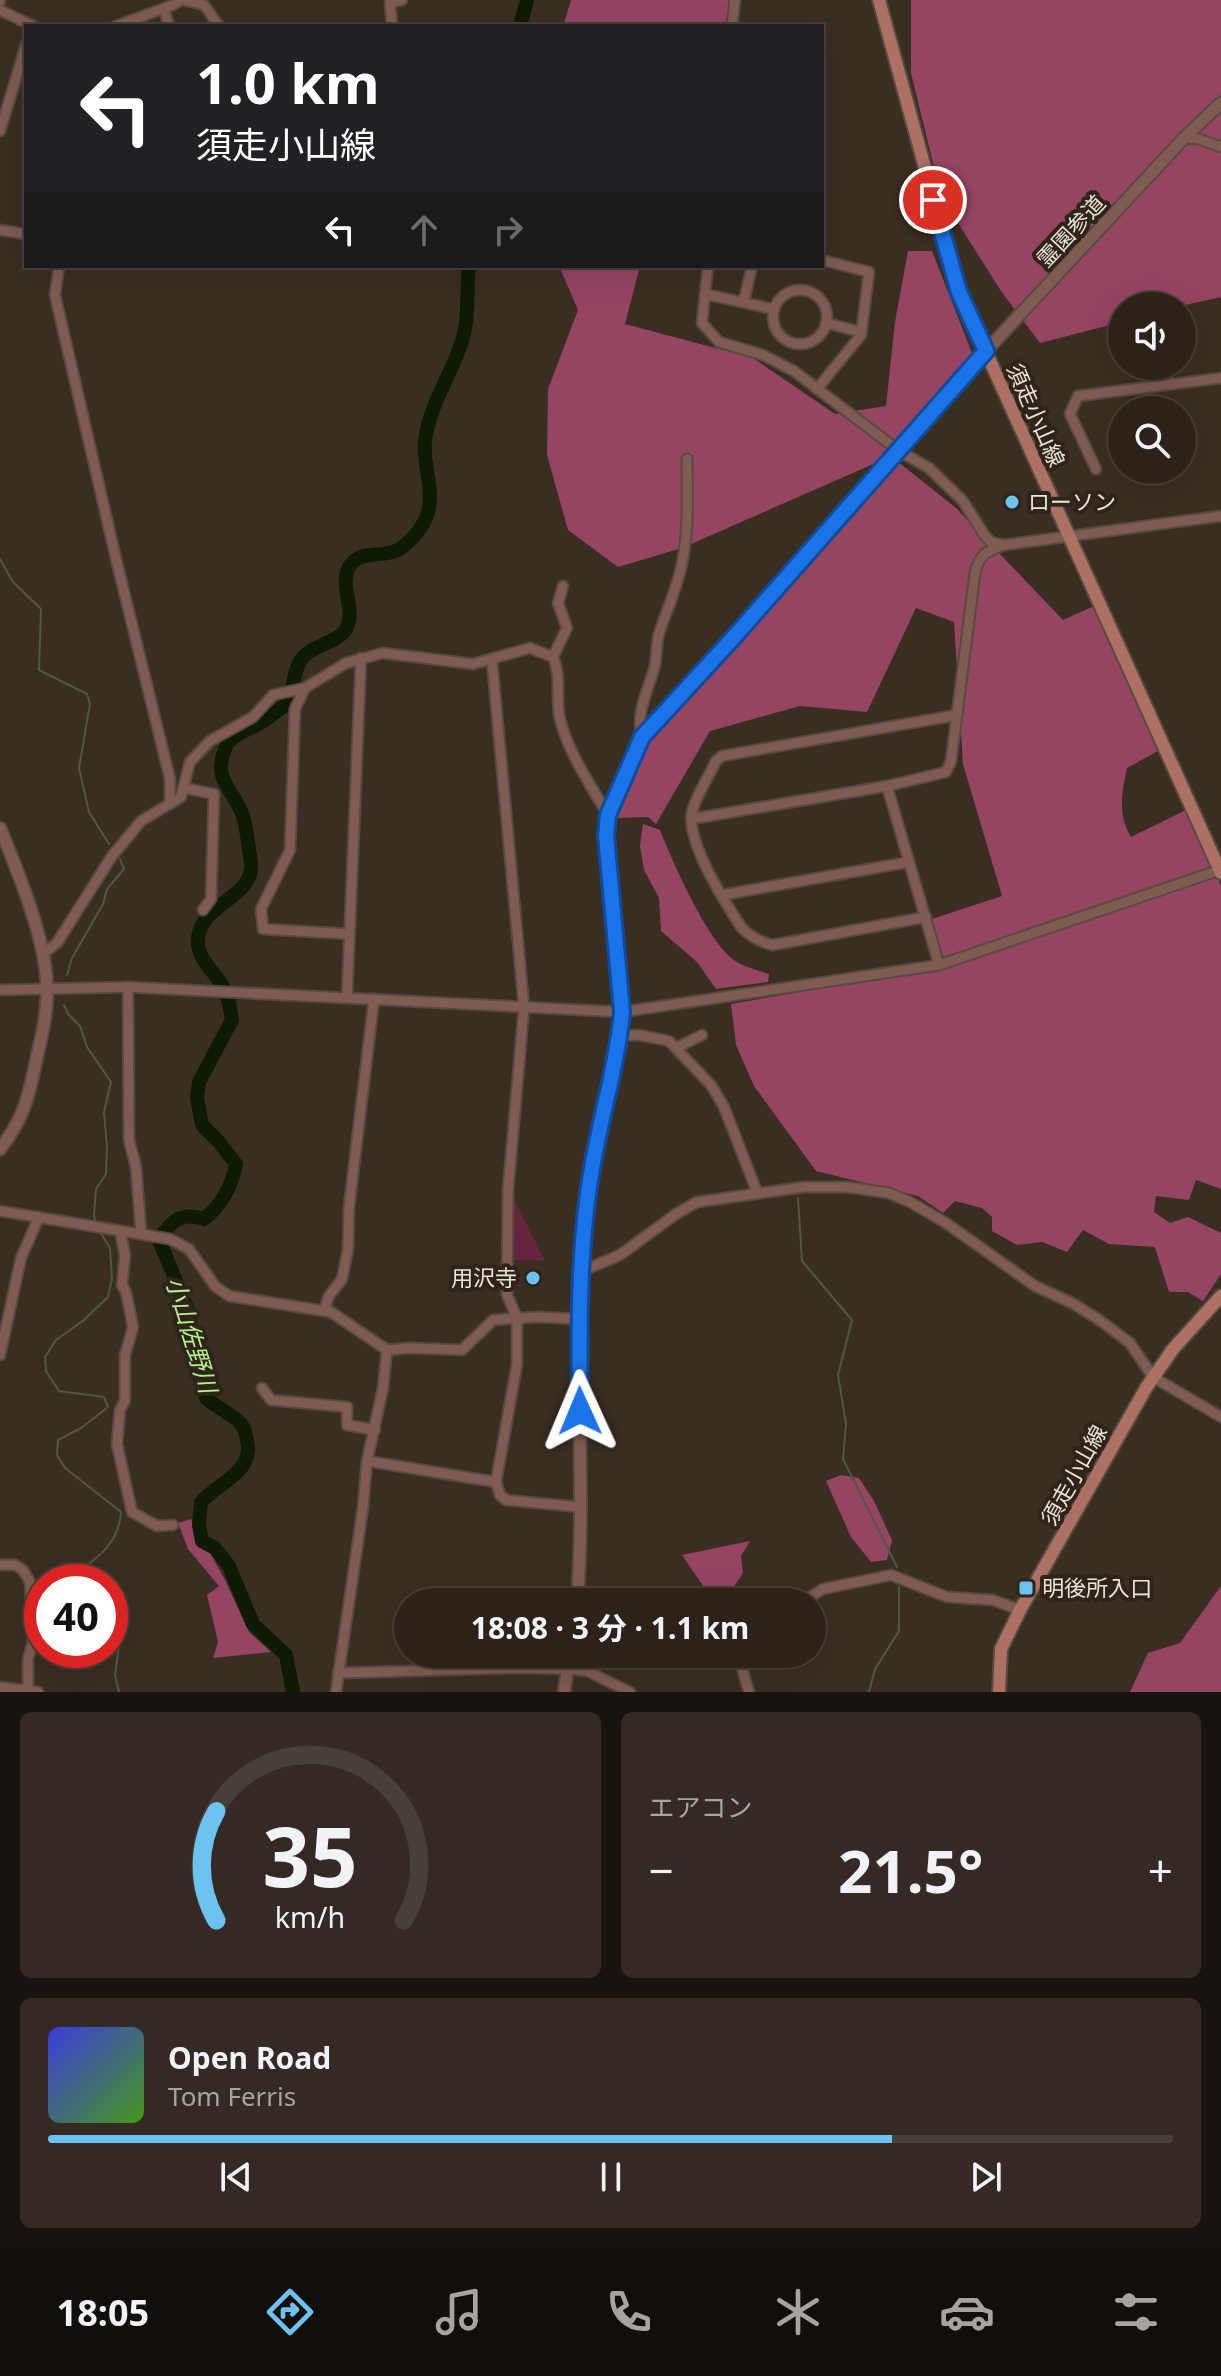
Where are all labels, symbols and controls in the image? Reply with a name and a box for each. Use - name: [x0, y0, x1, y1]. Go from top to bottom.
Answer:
- text: 1.0 km: [196, 44, 380, 120]
- icon: left: [64, 56, 168, 160]
- text: 須走小山線: [196, 120, 376, 169]
- pin: [899, 166, 967, 234]
- icon: arrive: [911, 178, 955, 222]
- street label: 霊園参道: [1029, 188, 1111, 273]
- icon: left: [318, 208, 362, 252]
- icon: ahead: [402, 208, 446, 252]
- icon: right: [486, 208, 530, 252]
- map controls: [1108, 292, 1196, 484]
- button: sound: [1108, 292, 1196, 380]
- street label: 須走小山線: [1001, 358, 1073, 471]
- button: search: [1108, 396, 1196, 484]
- place label: ローソン: [1028, 486, 1116, 516]
- marker: ローソン: [1003, 493, 1021, 511]
- place label: 用沢寺: [451, 1262, 517, 1292]
- marker: 用沢寺: [524, 1269, 542, 1287]
- water label: 小山佐野川: [159, 1272, 227, 1400]
- position arrow: [538, 1369, 622, 1453]
- street label: 須走小山線: [1033, 1419, 1113, 1530]
- speed limit sign: 40: [24, 1564, 128, 1668]
- place label: 明後所入口: [1042, 1572, 1152, 1602]
- marker: 明後所入口: [1017, 1579, 1035, 1597]
- text: 18:08 · 3 分 · 1.1 km: [471, 1607, 749, 1648]
- text: エアコン: [649, 1789, 753, 1825]
- text: 35: [263, 1798, 358, 1911]
- text: 21.5°: [838, 1829, 983, 1911]
- text: −: [649, 1840, 674, 1900]
- text: +: [1148, 1840, 1173, 1900]
- text: km/h: [275, 1897, 345, 1936]
- text: Open Road: [168, 2037, 331, 2078]
- text: Tom Ferris: [168, 2078, 296, 2114]
- icon: previous: [214, 2155, 258, 2199]
- icon: pause: [589, 2155, 633, 2199]
- icon: next: [964, 2155, 1008, 2199]
- icon: directions: [262, 2284, 318, 2340]
- icon: music: [431, 2284, 487, 2340]
- icon: phone: [601, 2284, 657, 2340]
- icon: climate: [770, 2284, 826, 2340]
- icon: car: [939, 2284, 995, 2340]
- icon: filters: [1108, 2284, 1164, 2340]
- text: 18:05: [57, 2288, 149, 2337]

